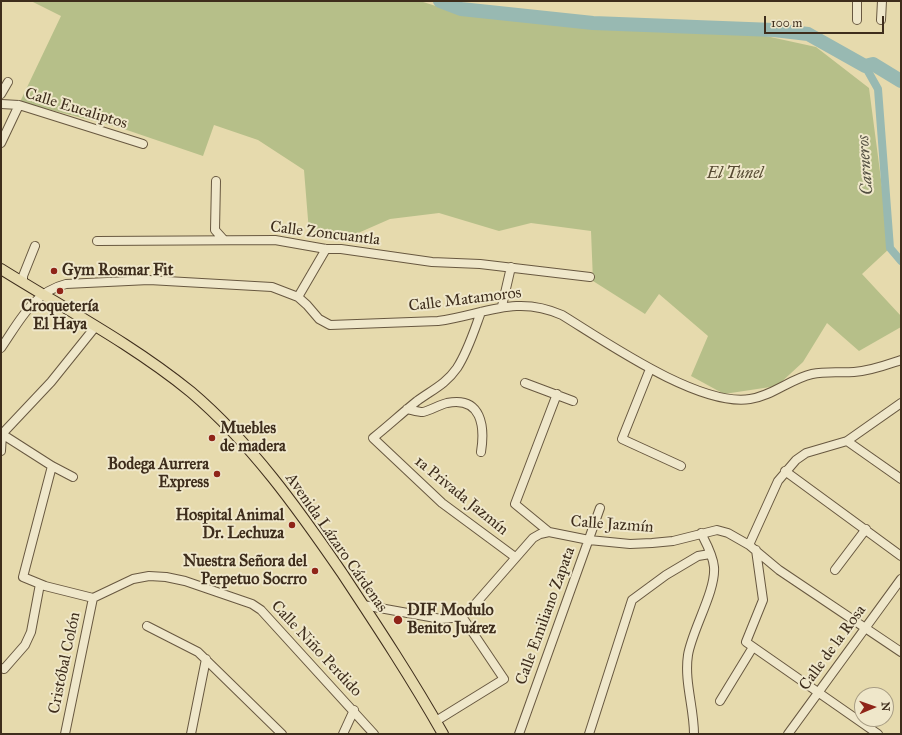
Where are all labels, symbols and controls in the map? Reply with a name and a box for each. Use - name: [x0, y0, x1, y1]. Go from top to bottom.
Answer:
- scale bar: [766, 8, 886, 34]
- text: 100 m: [771, 16, 802, 30]
- street label: Calle Eucaliptos: [22, 84, 130, 134]
- water label: Carneros: [854, 134, 878, 196]
- park label: El Tunel: [707, 164, 763, 184]
- street label: Calle Zoncuantla: [269, 218, 381, 250]
- place label: Gym Rosmar Fit: [62, 261, 173, 281]
- marker: Gym Rosmar Fit: [49, 266, 59, 276]
- street label: Calle Matamoros: [408, 284, 522, 316]
- marker: Croquetería El Haya: [55, 286, 65, 296]
- place label: Croquetería El Haya: [21, 297, 99, 335]
- place label: Muebles de madera: [220, 419, 286, 457]
- marker: Muebles de madera: [207, 433, 217, 443]
- street label: 1a Privada Jazmín: [410, 452, 512, 540]
- place label: Bodega Aurrera Express: [107, 455, 209, 493]
- marker: Bodega Aurrera Express: [212, 469, 222, 479]
- street label: Avenida Lázaro Cárdenas: [281, 470, 391, 616]
- place label: Hospital Animal Dr. Lechuza: [175, 506, 284, 544]
- street label: Calle Jazmín: [570, 513, 654, 537]
- marker: Hospital Animal Dr. Lechuza: [287, 520, 297, 530]
- street label: Calle Emiliano Zapata: [512, 544, 580, 688]
- place label: Nuestra Señora del Perpetuo Socrro: [183, 552, 307, 590]
- marker: Nuestra Señora del Perpetuo Socrro: [310, 566, 320, 576]
- street label: Calle Niño Perdido: [267, 597, 365, 701]
- place label: DIF Modulo Benito Juárez: [407, 601, 496, 639]
- street label: Calle de la Rosa: [796, 602, 870, 694]
- street label: Cristóbal Colón: [45, 610, 85, 716]
- marker: DIF Modulo Benito Juárez: [392, 614, 404, 626]
- north arrow: [854, 687, 894, 727]
- text: N: [879, 702, 892, 711]

